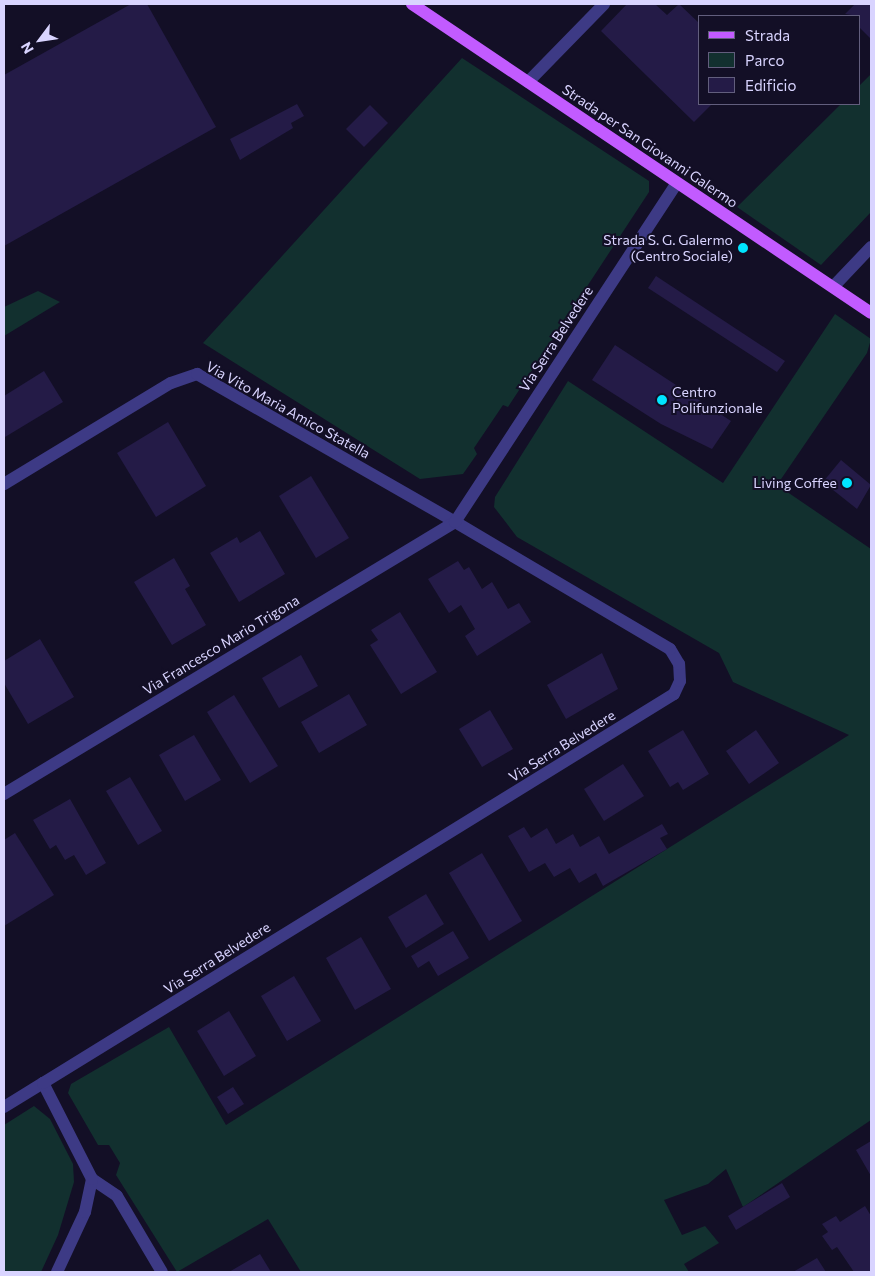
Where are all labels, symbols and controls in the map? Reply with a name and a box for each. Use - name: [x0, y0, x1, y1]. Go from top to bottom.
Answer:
- north arrow: [15, 15, 65, 65]
- legend: [698, 15, 860, 105]
- text: Strada: [745, 26, 790, 44]
- text: N: [17, 39, 37, 57]
- text: Parco: [745, 51, 784, 69]
- text: Edificio: [745, 76, 796, 94]
- street label: Strada per San Giovanni Galermo: [559, 81, 741, 211]
- place label: Strada S. G. Galermo (Centro Sociale): [603, 232, 733, 264]
- marker: Strada S. G. Galermo (Centro Sociale): [737, 242, 749, 254]
- street label: Via Serra Belvedere: [516, 283, 596, 395]
- street label: Via Vito Maria Amico Statella: [203, 358, 373, 462]
- place label: Centro Polifunzionale: [672, 384, 763, 417]
- marker: Centro Polifunzionale: [656, 394, 668, 406]
- place label: Living Coffee: [753, 475, 837, 491]
- marker: Living Coffee: [841, 477, 853, 489]
- street label: Via Francesco Mario Trigona: [140, 592, 302, 698]
- street label: Via Serra Belvedere: [506, 706, 618, 786]
- street label: Via Serra Belvedere: [161, 918, 273, 998]

